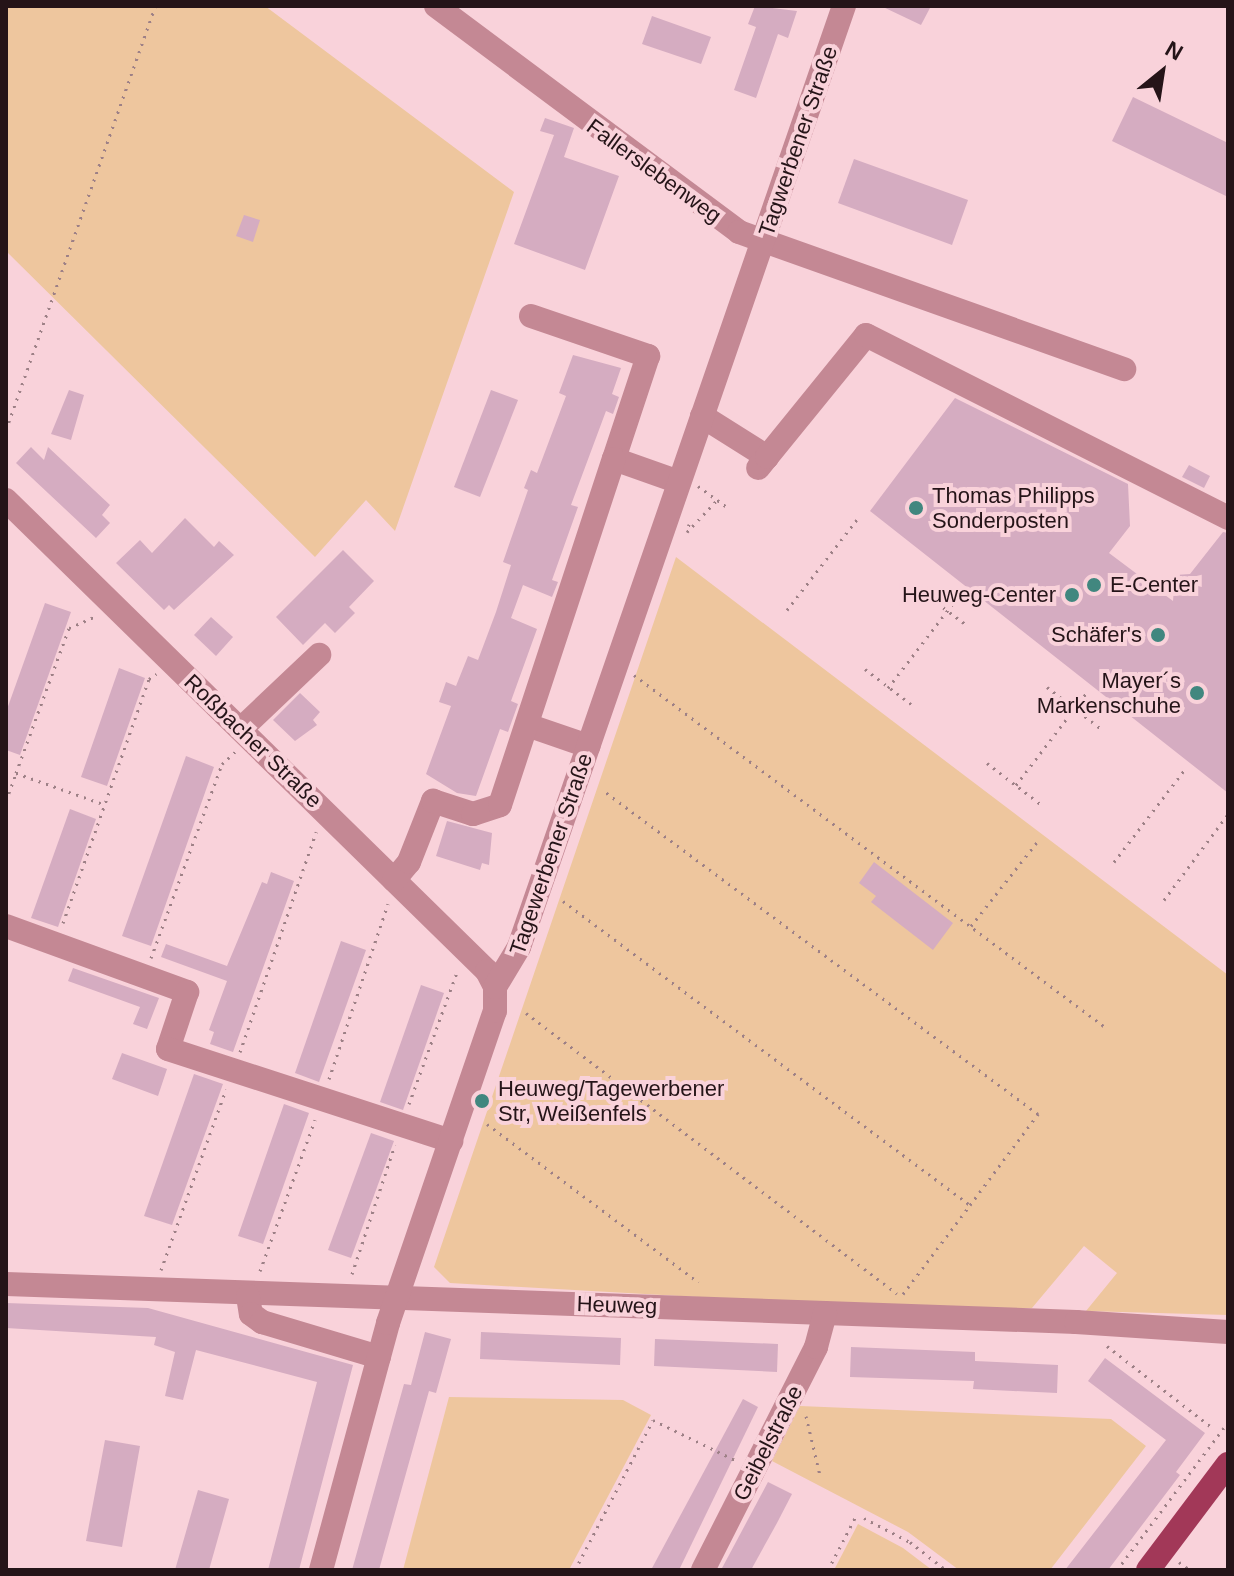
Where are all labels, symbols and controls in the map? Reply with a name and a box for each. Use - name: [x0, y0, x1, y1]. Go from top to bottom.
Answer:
- north arrow: [1122, 32, 1202, 112]
- text: N: [1161, 36, 1187, 66]
- street label: Tagwerbener Straße: [753, 42, 843, 240]
- street label: Fallerslebenweg: [581, 113, 727, 229]
- place label: Thomas Philipps Sonderposten: [932, 482, 1095, 534]
- marker: Thomas Philipps Sonderposten: [907, 499, 925, 517]
- place label: E-Center: [1110, 572, 1198, 598]
- marker: E-Center: [1085, 576, 1103, 594]
- place label: Heuweg-Center: [902, 582, 1056, 608]
- marker: Heuweg-Center: [1063, 586, 1081, 604]
- place label: Schäfer's: [1051, 622, 1142, 648]
- marker: Schäfer's: [1149, 626, 1167, 644]
- place label: Mayer´s Markenschuhe: [1037, 667, 1181, 718]
- street label: Roßbacher Straße: [179, 669, 327, 813]
- marker: Mayer´s Markenschuhe: [1188, 684, 1206, 702]
- street label: Tagewerbener Straße: [504, 750, 598, 958]
- place label: Heuweg/Tagewerbener Str, Weißenfels: [498, 1075, 724, 1126]
- marker: Heuweg/Tagewerbener Str, Weißenfels: [473, 1092, 491, 1110]
- street label: Heuweg: [576, 1290, 658, 1320]
- street label: Geibelstraße: [728, 1381, 808, 1505]

